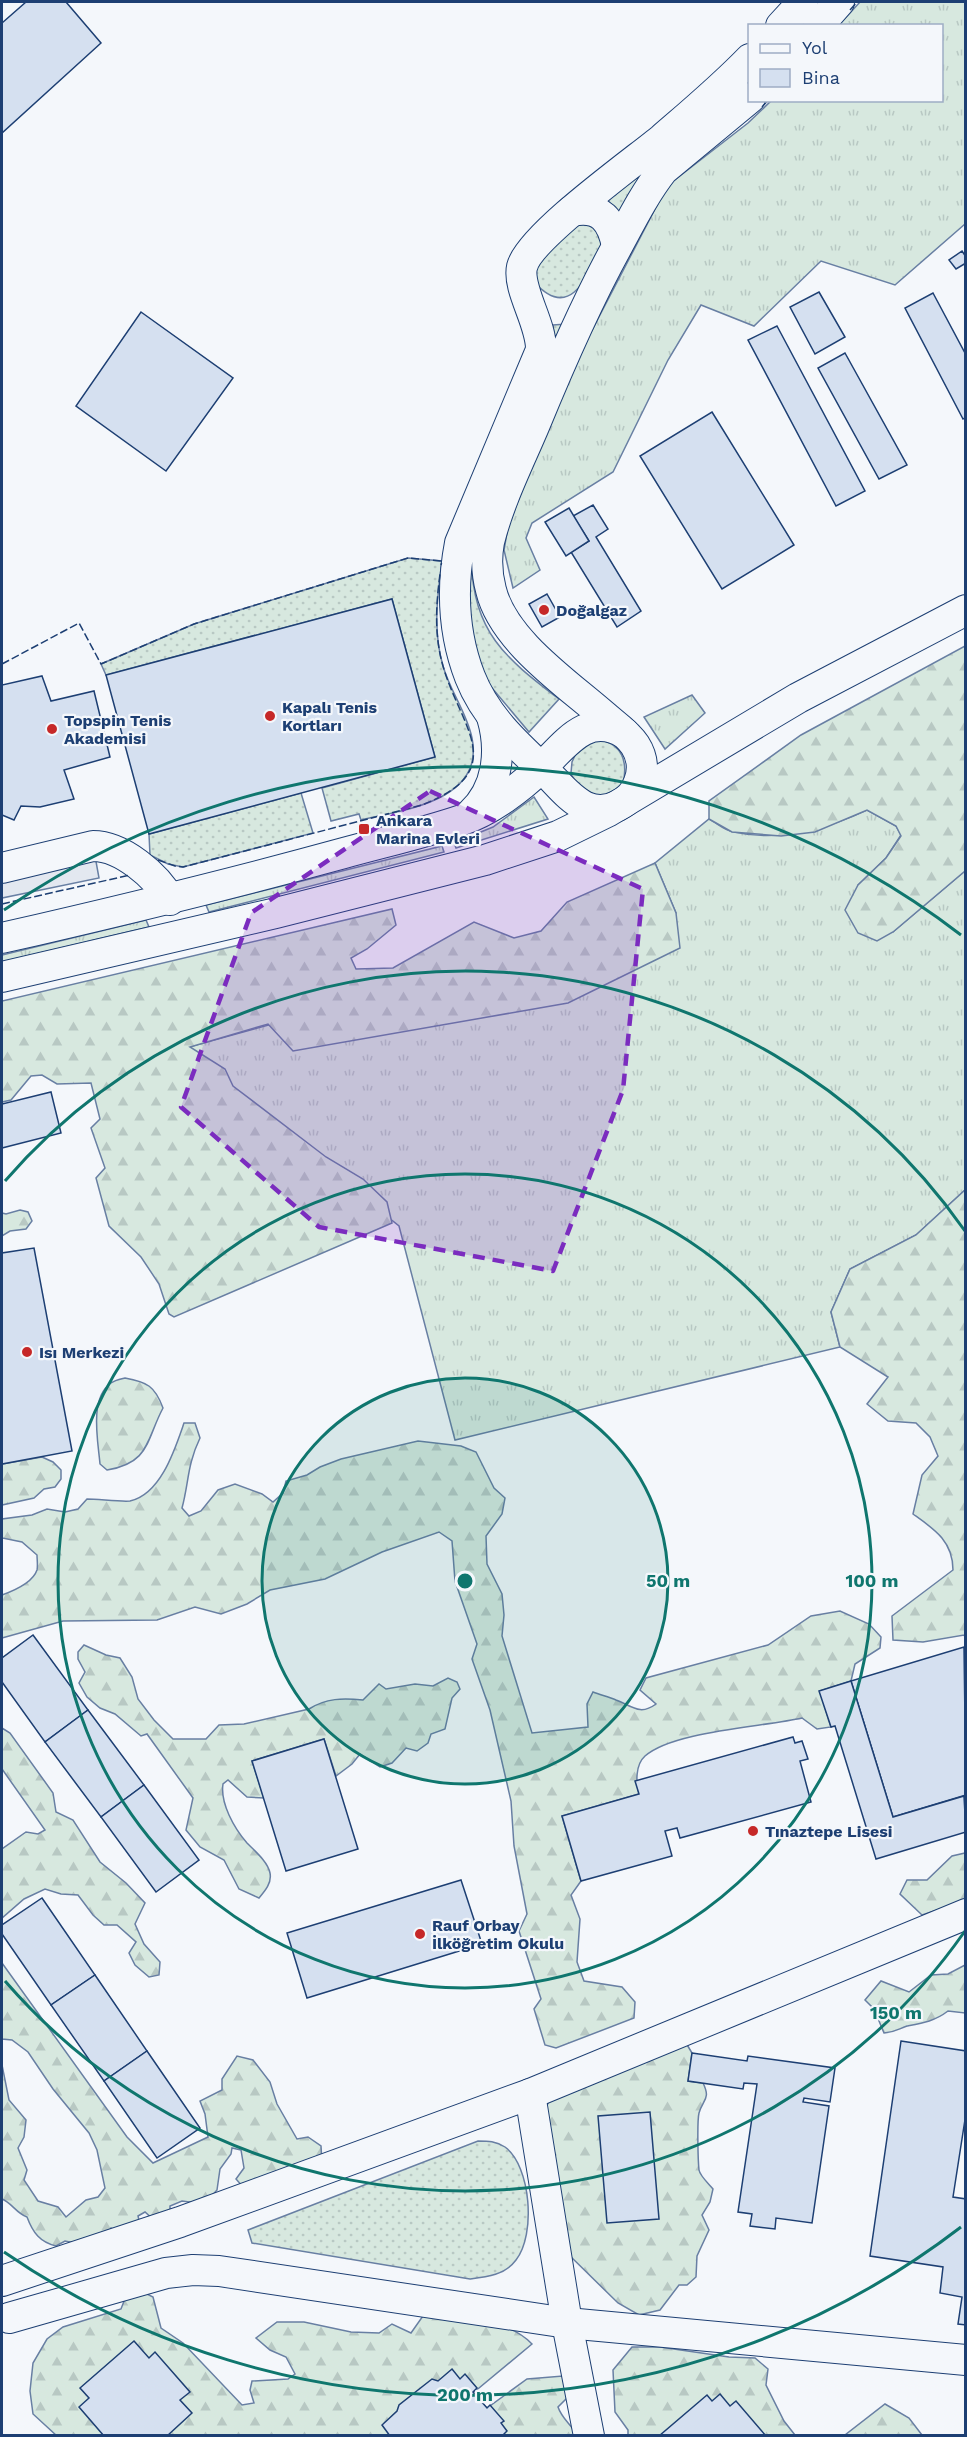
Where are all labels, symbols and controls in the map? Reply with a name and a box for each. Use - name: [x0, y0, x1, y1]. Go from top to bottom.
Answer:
- legend: [748, 24, 943, 102]
- text: Yol: [802, 37, 828, 58]
- text: Bina: [802, 67, 840, 88]
- place label: Doğalgaz: [556, 601, 627, 620]
- marker: Doğalgaz: [537, 603, 551, 617]
- place label: Kapalı Tenis Kortları: [282, 698, 377, 735]
- marker: Kapalı Tenis Kortları: [263, 709, 277, 723]
- place label: Topspin Tenis Akademisi: [64, 711, 172, 748]
- marker: Topspin Tenis Akademisi: [45, 722, 59, 736]
- place label: Ankara Marina Evleri: [376, 811, 480, 848]
- marker: Ankara Marina Evleri: [357, 822, 371, 836]
- place label: Isı Merkezi: [39, 1343, 124, 1362]
- marker: Isı Merkezi: [20, 1345, 34, 1359]
- text: 50 m: [646, 1570, 690, 1591]
- text: 100 m: [845, 1570, 899, 1591]
- centre of rings: [455, 1571, 475, 1591]
- place label: Tınaztepe Lisesi: [765, 1822, 892, 1841]
- marker: Tınaztepe Lisesi: [746, 1824, 760, 1838]
- place label: Rauf Orbay İlköğretim Okulu: [432, 1916, 564, 1953]
- marker: Rauf Orbay İlköğretim Okulu: [413, 1927, 427, 1941]
- text: 150 m: [870, 2002, 922, 2023]
- text: 200 m: [437, 2384, 493, 2405]

